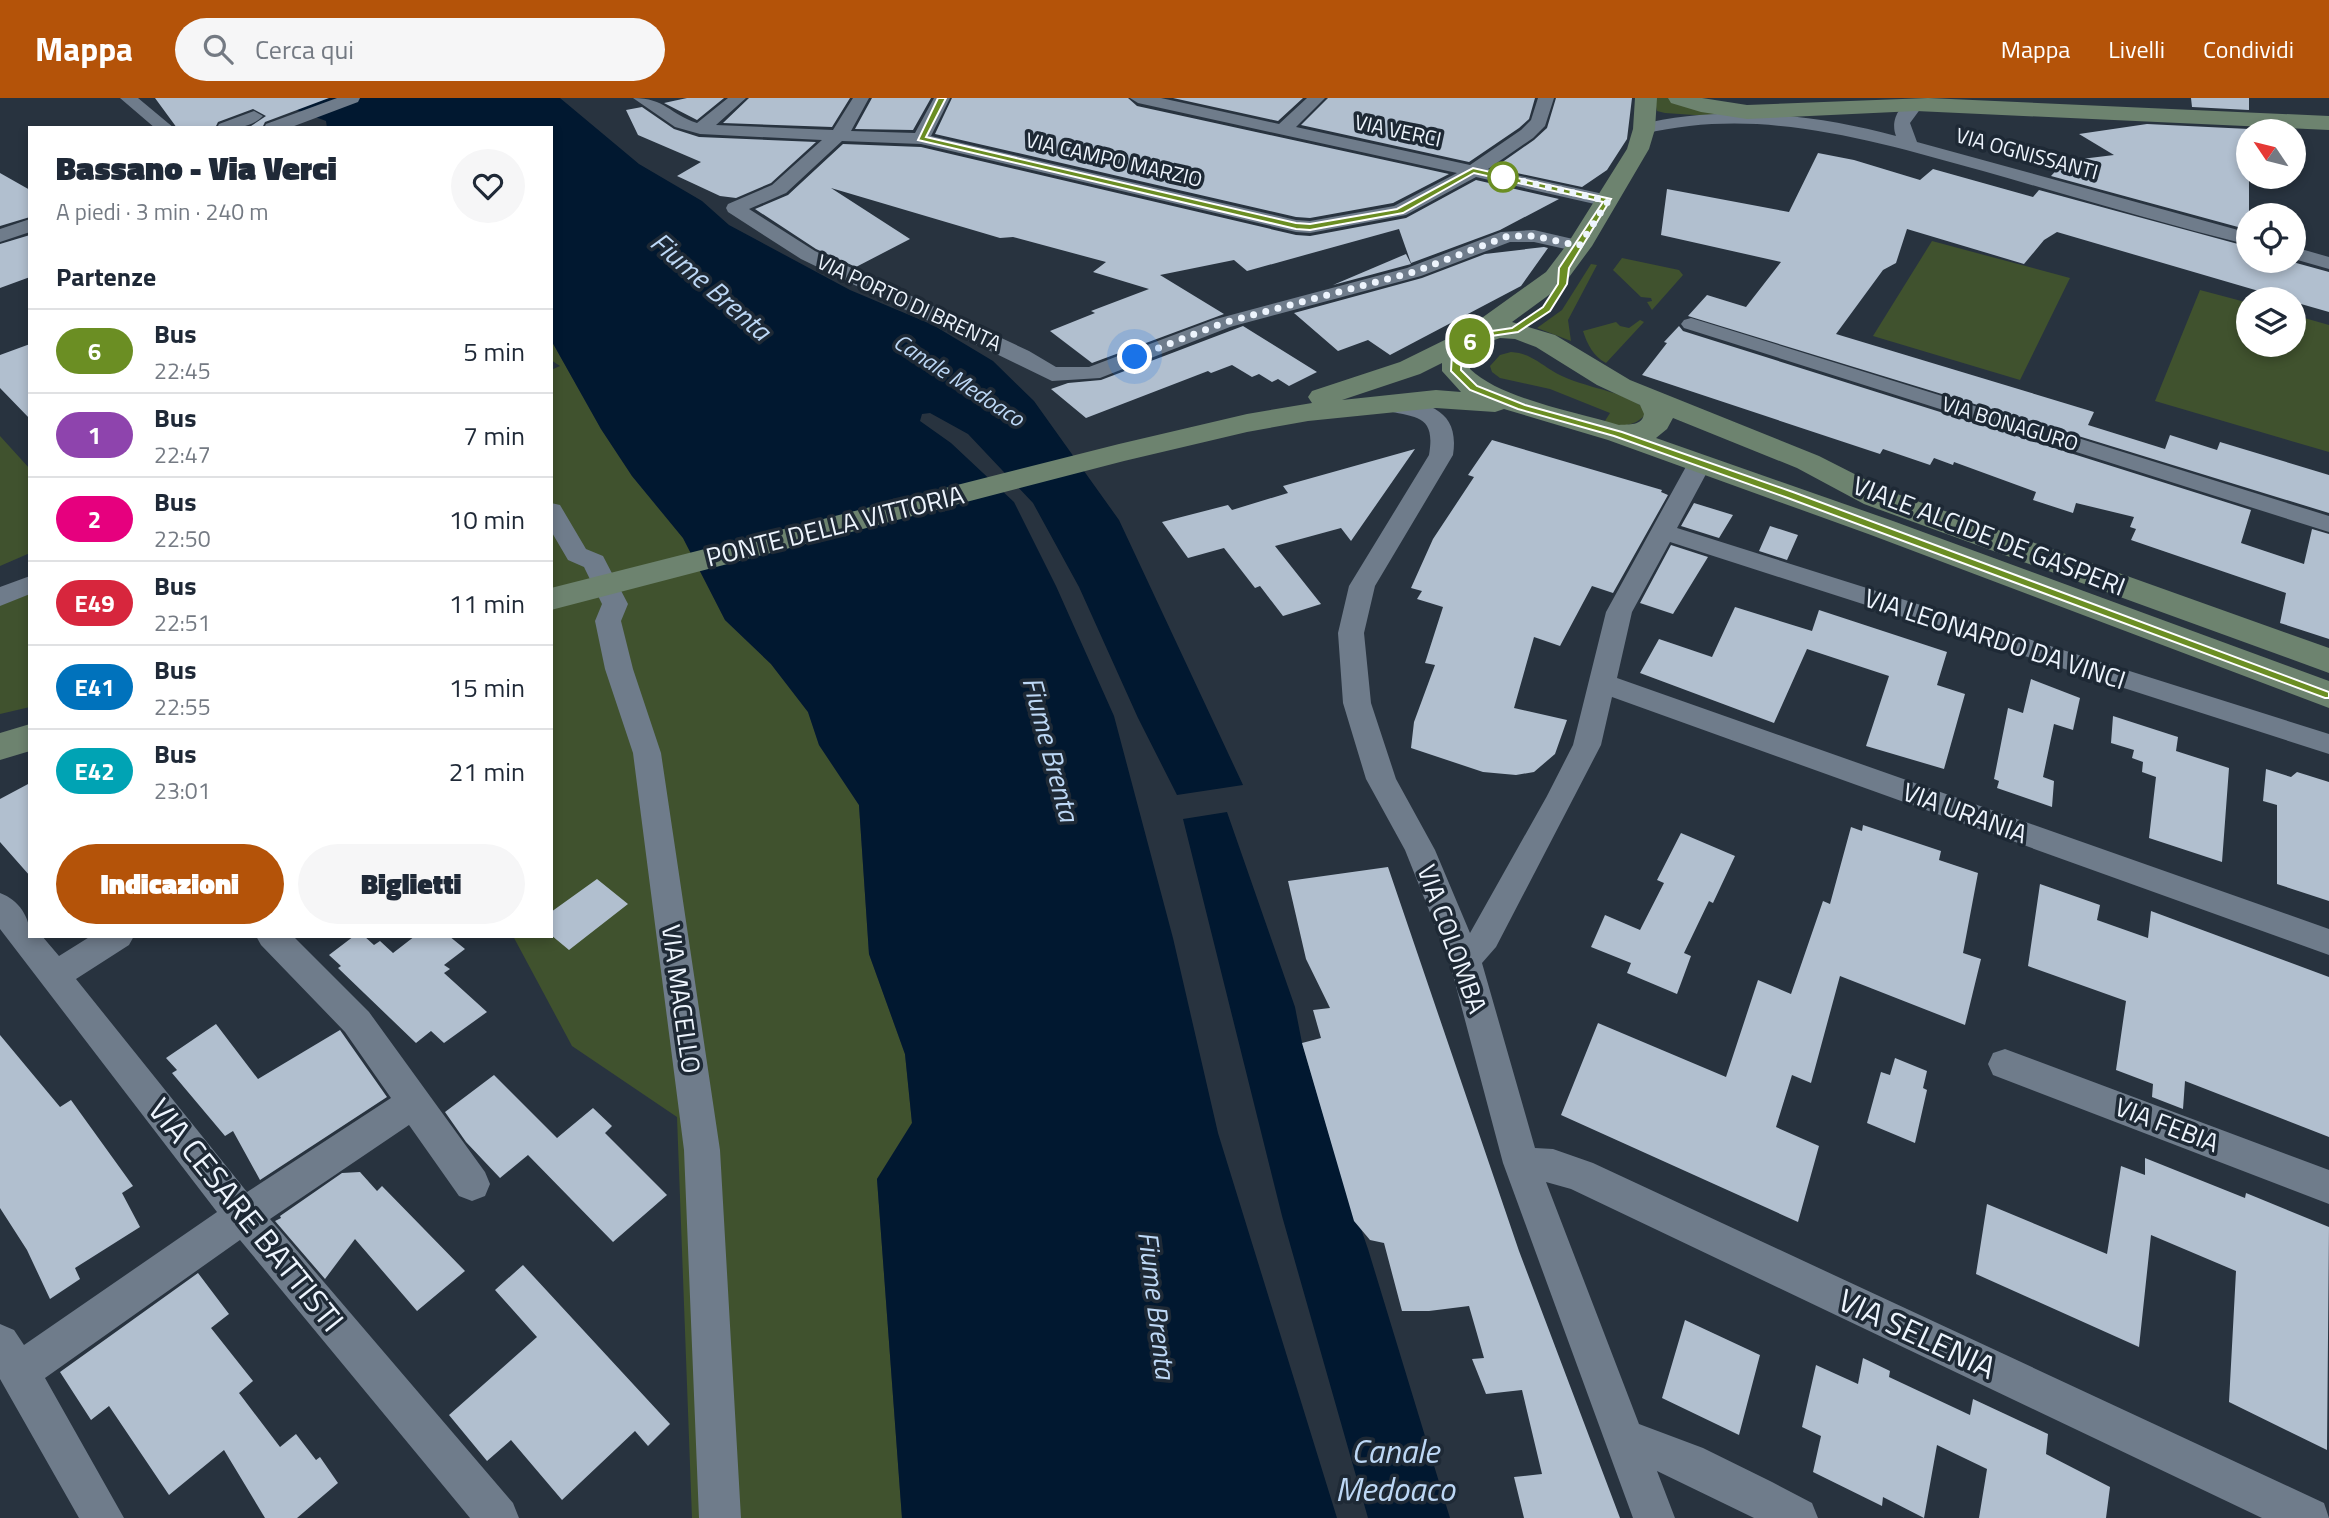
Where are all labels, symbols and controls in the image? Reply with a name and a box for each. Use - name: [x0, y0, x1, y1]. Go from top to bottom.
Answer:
- search box: [175, 18, 665, 81]
- text: Mappa: [35, 24, 133, 74]
- icon: search: [199, 30, 237, 68]
- text: Cerca qui: [255, 30, 354, 69]
- text: Mappa: [2001, 31, 2070, 67]
- text: Livelli: [2108, 31, 2165, 67]
- text: Condividi: [2203, 31, 2294, 67]
- street label: VIA VERCI: [1352, 105, 1445, 155]
- street label: VIA OGNISSANTI: [1953, 119, 2102, 187]
- north arrow: [2236, 119, 2306, 189]
- map controls: [2236, 119, 2306, 357]
- street label: VIA CAMPO MARZIO: [1023, 123, 1206, 195]
- text: Bassano - Via Verci: [56, 143, 337, 193]
- button: heart: [451, 149, 525, 223]
- unlabelled marker: [1488, 162, 1518, 192]
- text: A piedi · 3 min · 240 m: [56, 194, 268, 229]
- button: locate: [2236, 203, 2306, 273]
- water label: Fiume Brenta: [641, 221, 783, 352]
- street label: VIA PORTO DI BRENTA: [812, 245, 1007, 359]
- text: Partenze: [56, 257, 156, 296]
- button: layers: [2236, 287, 2306, 357]
- text: Bus: [154, 314, 196, 353]
- line badge: 6: [1447, 318, 1493, 364]
- text: 6: [1463, 323, 1477, 359]
- water label: Canale Medoaco: [887, 324, 1032, 435]
- text: 5 min: [463, 332, 525, 371]
- text: 6: [88, 333, 101, 369]
- your location: [1117, 339, 1152, 374]
- text: 22:45: [154, 353, 211, 388]
- street label: VIA BONAGURO: [1938, 387, 2082, 459]
- text: Bus: [154, 398, 196, 437]
- text: 7 min: [463, 416, 525, 455]
- text: 1: [88, 417, 101, 453]
- text: 22:47: [154, 437, 211, 472]
- street label: VIALE ALCIDE DE GASPERI: [1847, 466, 2131, 606]
- street label: PONTE DELLA VITTORIA: [702, 475, 968, 576]
- text: Bus: [154, 482, 196, 521]
- text: 10 min: [449, 500, 525, 539]
- text: 2: [88, 501, 101, 537]
- text: 22:50: [154, 521, 211, 556]
- text: Bus: [154, 566, 196, 605]
- street label: VIA LEONARDO DA VINCI: [1860, 578, 2131, 699]
- text: 11 min: [449, 584, 525, 623]
- text: E49: [74, 585, 115, 621]
- text: 22:51: [154, 605, 211, 640]
- text: Bus: [154, 650, 196, 689]
- text: 15 min: [449, 668, 525, 707]
- text: E41: [74, 669, 115, 705]
- water label: Fiume Brenta: [1012, 672, 1092, 828]
- text: 22:55: [154, 689, 211, 724]
- text: Bus: [154, 734, 196, 773]
- text: 21 min: [449, 752, 525, 791]
- text: E42: [74, 753, 115, 789]
- street label: VIA URANIA: [1897, 772, 2033, 853]
- text: 23:01: [154, 773, 211, 808]
- button: Indicazioni: [56, 844, 284, 924]
- button: Biglietti: [298, 844, 525, 924]
- street label: VIA COLOMBA: [1407, 859, 1497, 1019]
- street label: VIA MACELLO: [652, 922, 711, 1076]
- street label: VIA CESARE BATTISTI: [137, 1087, 356, 1342]
- street label: VIA FEBIA: [2109, 1087, 2225, 1162]
- water label: Fiume Brenta: [1127, 1229, 1188, 1383]
- street label: VIA SELENIA: [1831, 1276, 2004, 1391]
- water label: Canale Medoaco: [1335, 1426, 1456, 1514]

